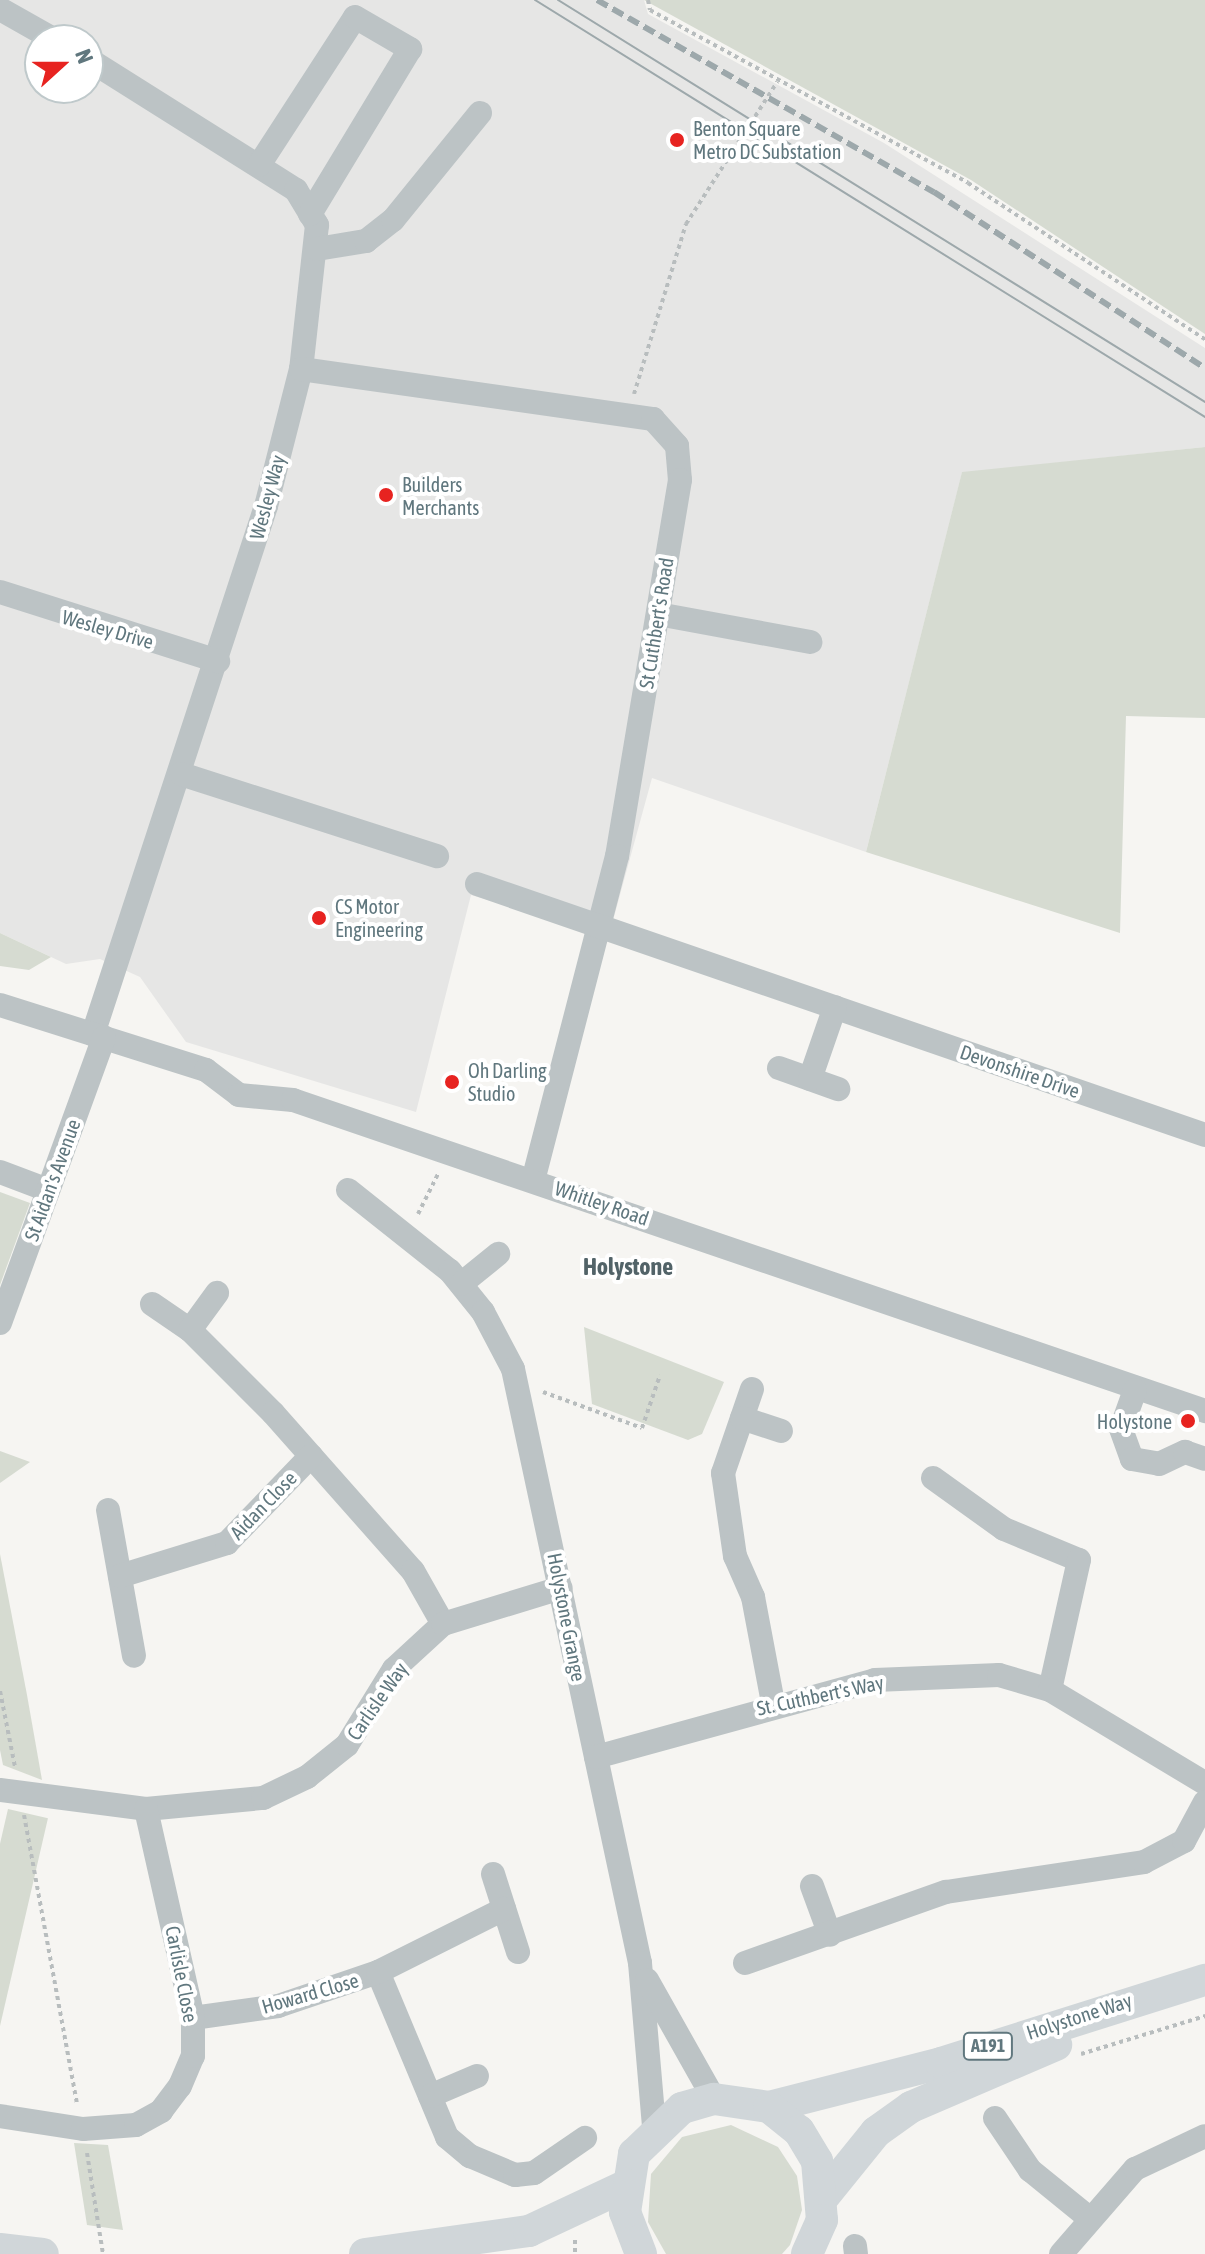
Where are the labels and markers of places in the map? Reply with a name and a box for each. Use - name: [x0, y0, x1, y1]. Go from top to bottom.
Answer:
- place label: Benton Square Metro DC Substation: [693, 116, 841, 163]
- marker: Benton Square Metro DC Substation: [668, 131, 686, 149]
- place label: Builders Merchants: [402, 472, 479, 519]
- marker: Builders Merchants: [377, 486, 395, 504]
- place label: CS Motor Engineering: [335, 894, 423, 941]
- marker: CS Motor Engineering: [310, 909, 328, 927]
- place label: Oh Darling Studio: [468, 1058, 547, 1105]
- marker: Oh Darling Studio: [443, 1073, 461, 1091]
- place label: Holystone: [1097, 1409, 1172, 1433]
- marker: Holystone: [1179, 1412, 1197, 1430]

